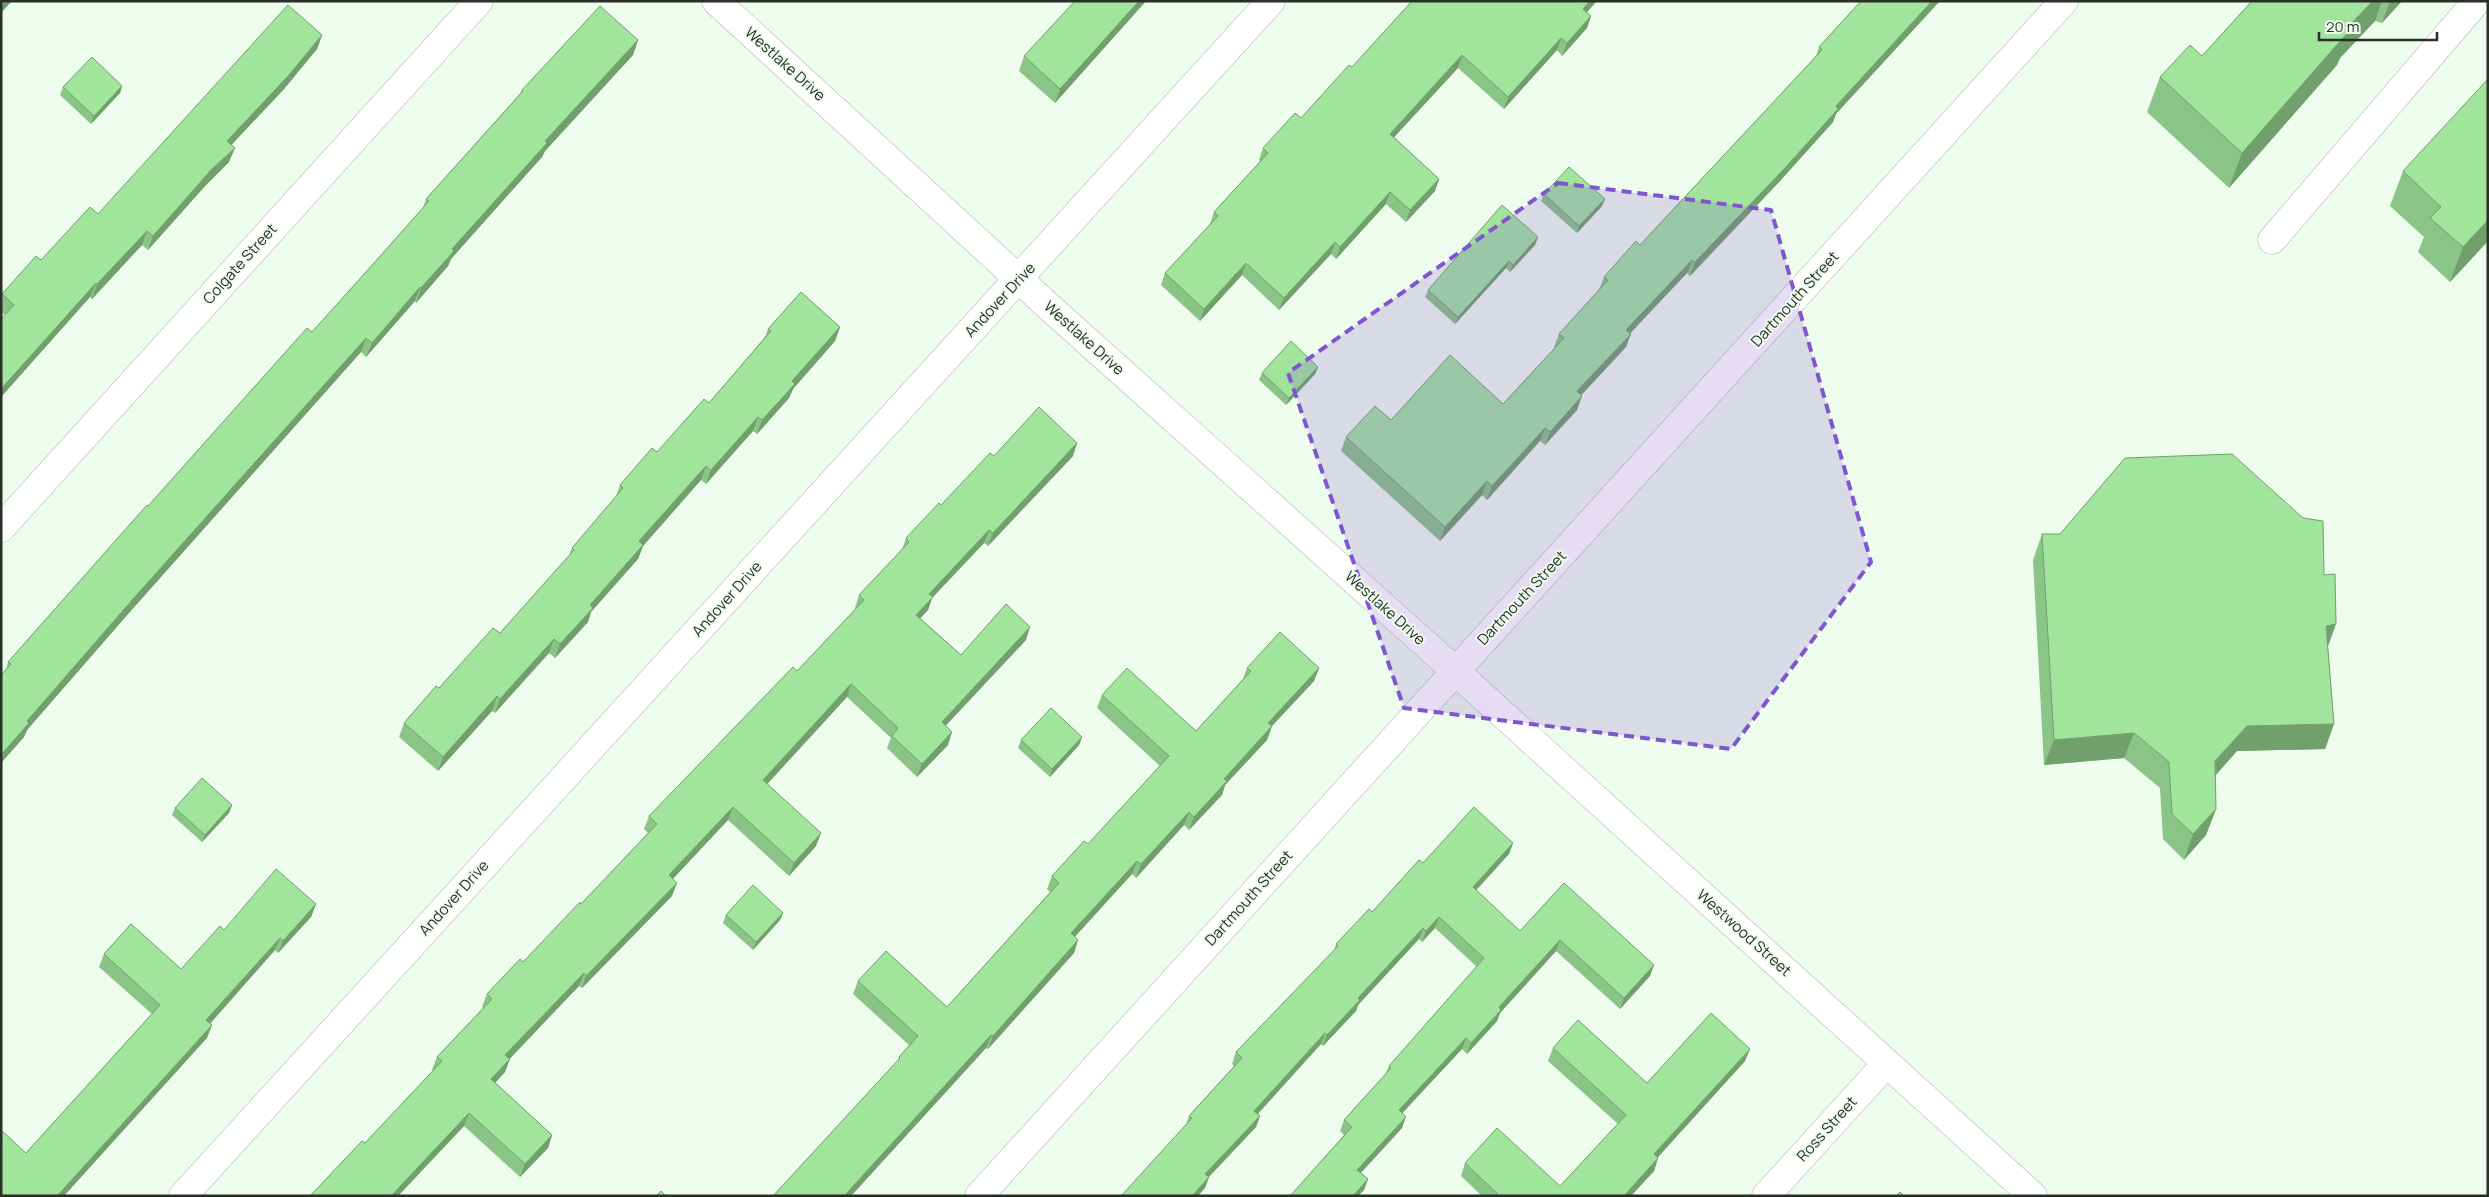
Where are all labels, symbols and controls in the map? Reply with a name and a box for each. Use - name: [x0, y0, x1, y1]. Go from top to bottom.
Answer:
- scale bar: [2319, 10, 2436, 42]
- text: 20 m: [2326, 16, 2359, 37]
- street label: Westlake Drive: [741, 22, 830, 106]
- street label: Colgate Street: [198, 219, 282, 309]
- street label: Dartmouth Street: [1746, 246, 1843, 351]
- street label: Andover Drive: [959, 257, 1040, 342]
- street label: Westlake Drive: [1040, 296, 1129, 380]
- street label: Dartmouth Street: [1472, 546, 1571, 650]
- street label: Andover Drive: [687, 556, 766, 641]
- street label: Westlake Drive: [1341, 566, 1430, 650]
- street label: Dartmouth Street: [1200, 845, 1297, 950]
- street label: Andover Drive: [414, 855, 493, 940]
- street label: Westwood Street: [1692, 884, 1796, 981]
- street label: Ross Street: [1792, 1092, 1862, 1166]

